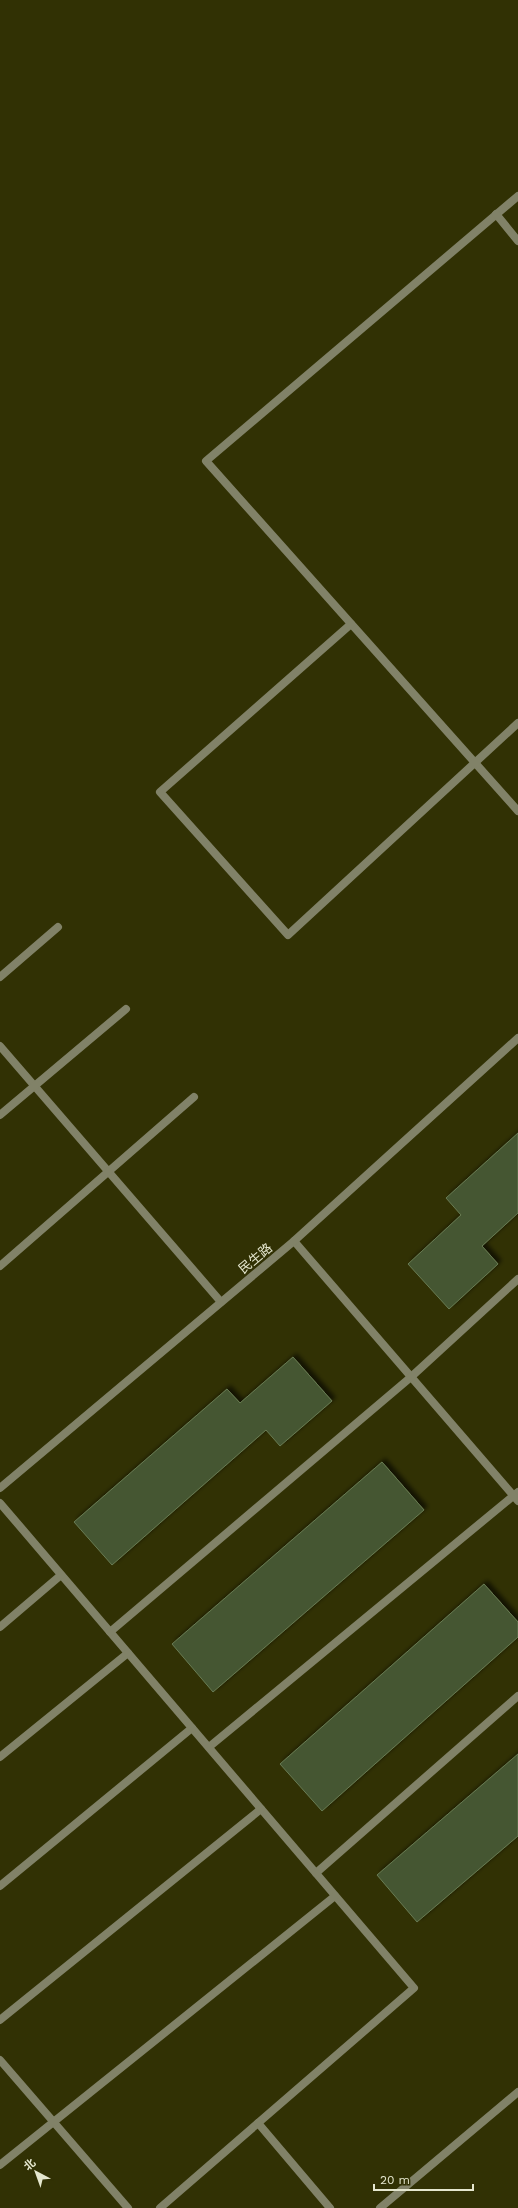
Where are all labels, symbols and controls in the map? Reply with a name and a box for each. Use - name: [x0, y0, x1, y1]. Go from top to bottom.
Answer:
- street label: 民生路: [236, 1240, 275, 1277]
- north arrow: [16, 2152, 56, 2192]
- text: 北: [21, 2156, 38, 2173]
- scale bar: [374, 2166, 473, 2192]
- text: 20 m: [380, 2173, 410, 2187]

